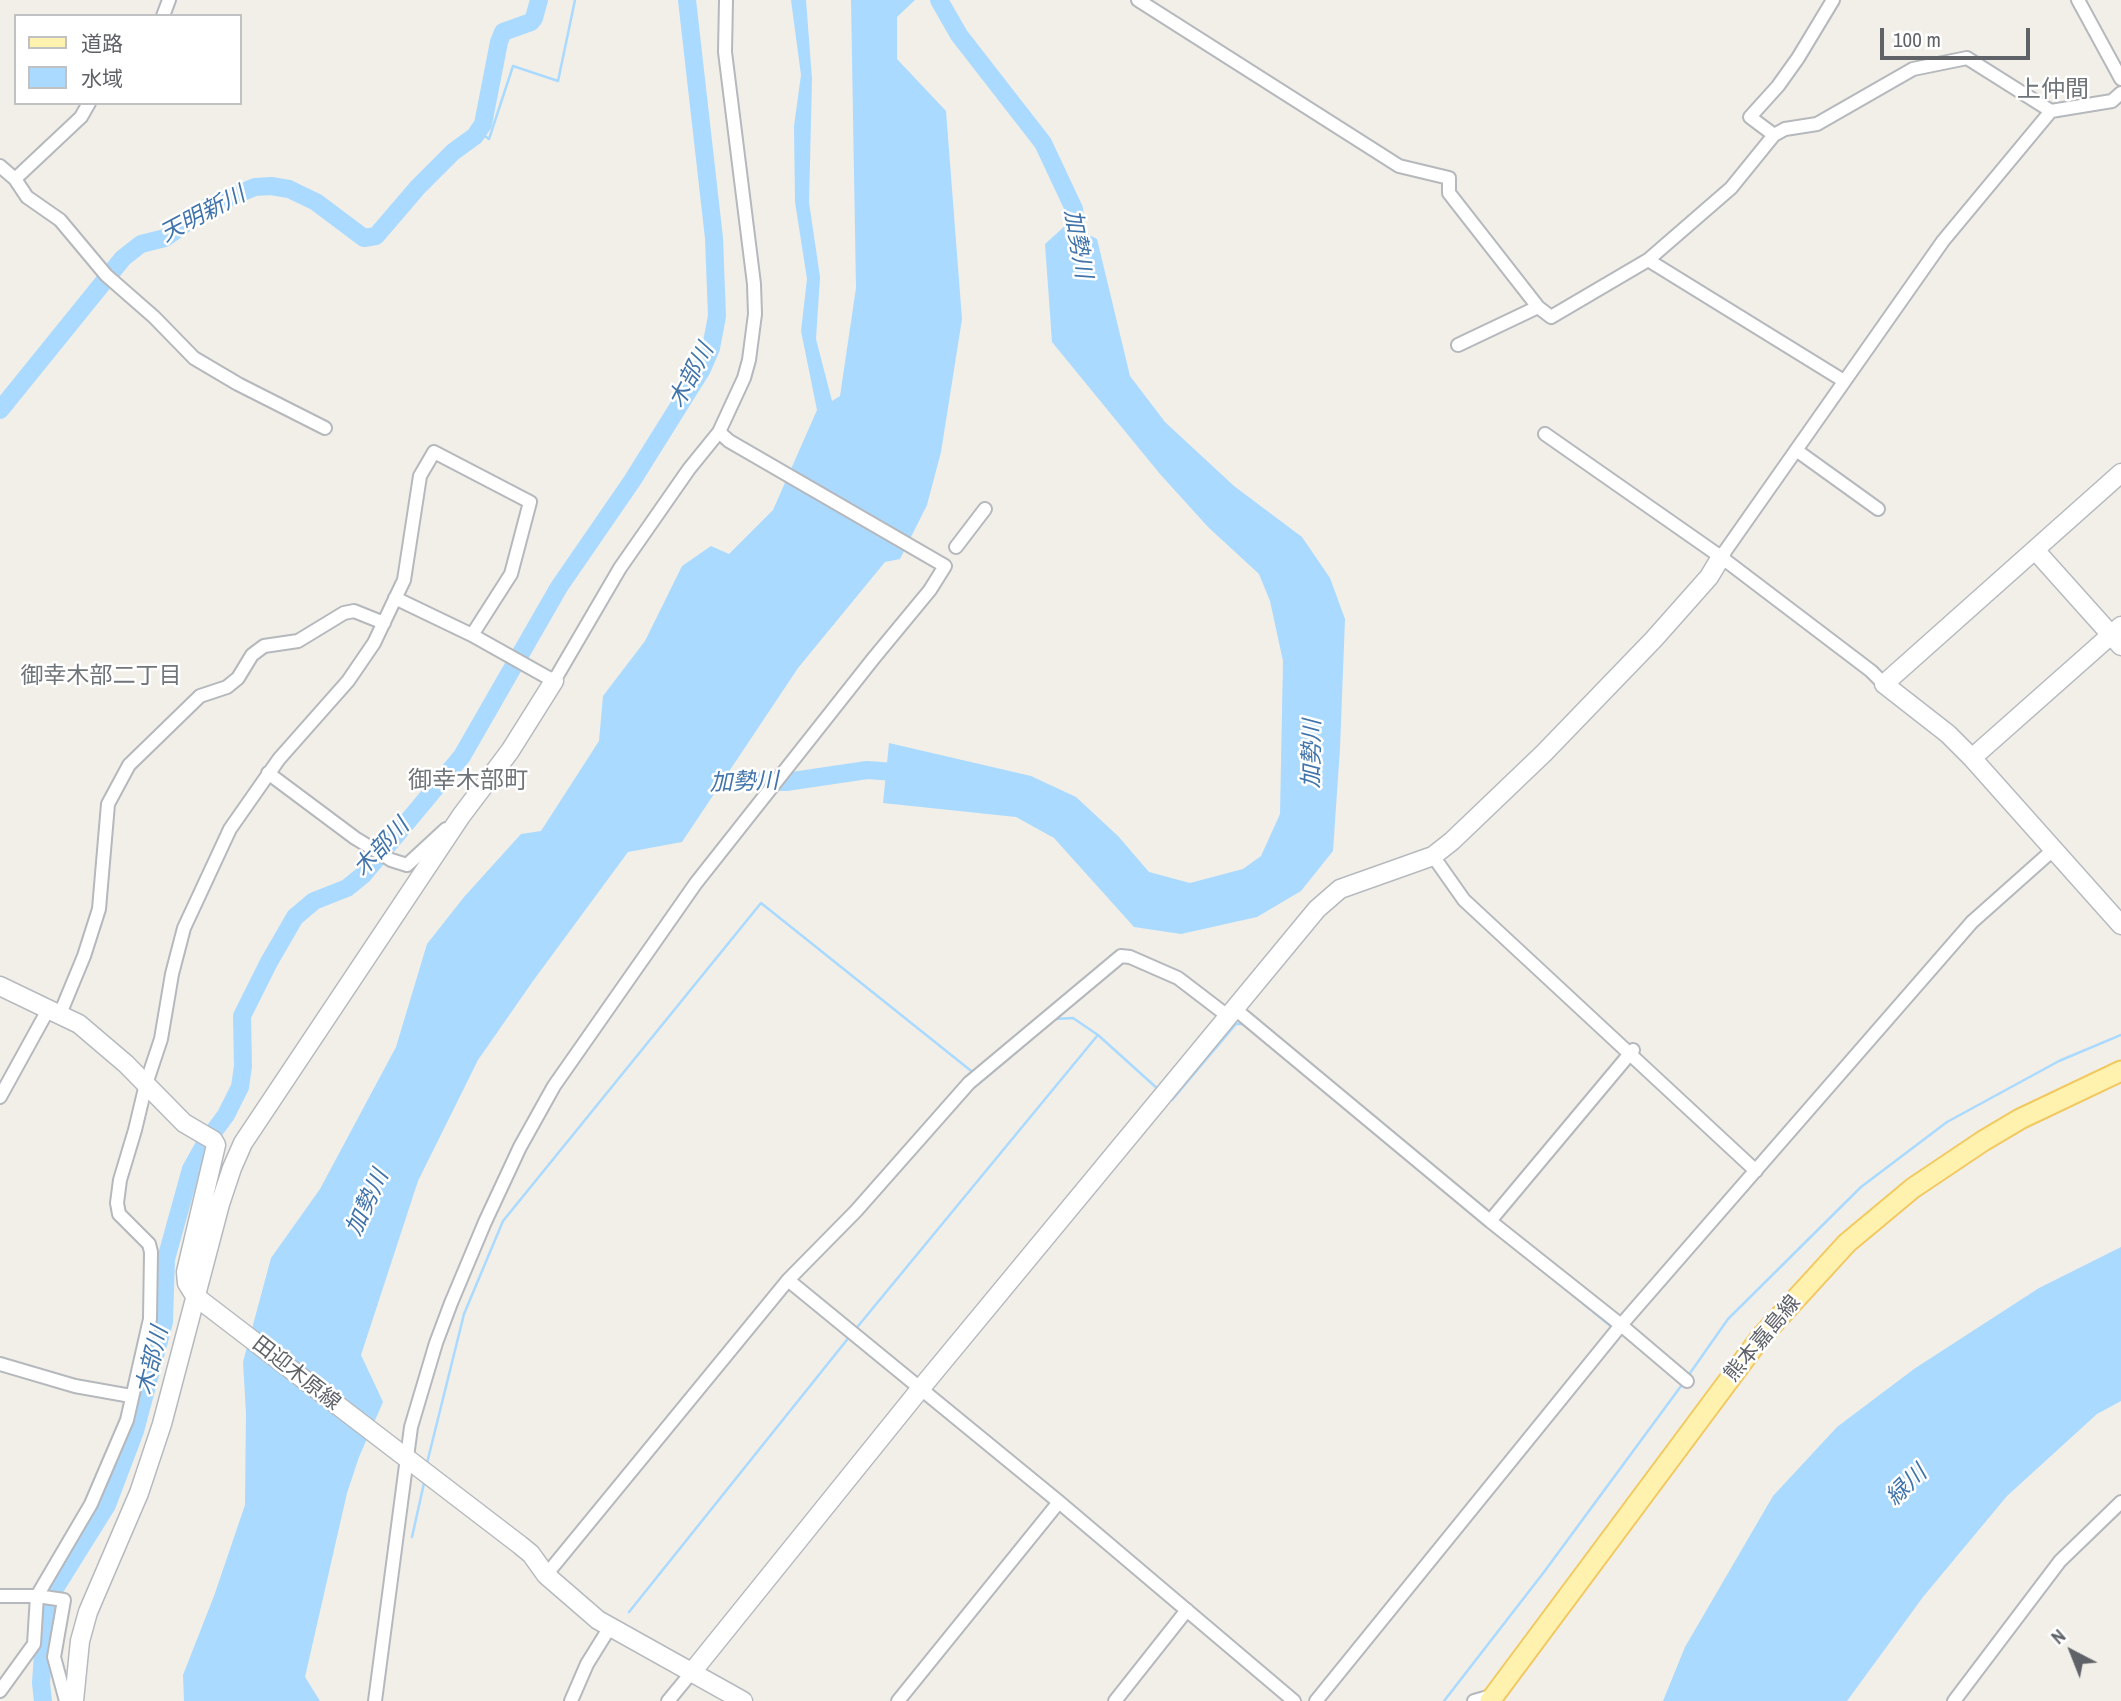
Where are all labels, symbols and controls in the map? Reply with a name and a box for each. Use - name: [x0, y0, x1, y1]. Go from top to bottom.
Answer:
- legend: [14, 14, 242, 105]
- scale bar: [1883, 14, 2034, 58]
- text: 100 m: [1893, 25, 1941, 54]
- text: 道路: [81, 29, 123, 58]
- text: 水域: [81, 64, 123, 93]
- district label: 上仲間: [2017, 77, 2089, 105]
- water label: 天明新川: [156, 181, 250, 249]
- water label: 加勢川: [1057, 208, 1097, 280]
- water label: 木部川: [664, 339, 720, 413]
- district label: 御幸木部二丁目: [21, 663, 181, 691]
- water label: 加勢川: [1299, 719, 1327, 789]
- district label: 御幸木部町: [408, 768, 528, 796]
- water label: 加勢川: [709, 768, 779, 798]
- water label: 木部川: [348, 813, 416, 883]
- water label: 加勢川: [341, 1166, 395, 1240]
- street label: 熊本嘉島線: [1720, 1291, 1806, 1387]
- water label: 木部川: [131, 1324, 175, 1398]
- street label: 田迎木原線: [247, 1332, 345, 1416]
- water label: 緑川: [1881, 1460, 1933, 1512]
- north arrow: [2037, 1617, 2107, 1687]
- text: N: [2045, 1623, 2071, 1650]

